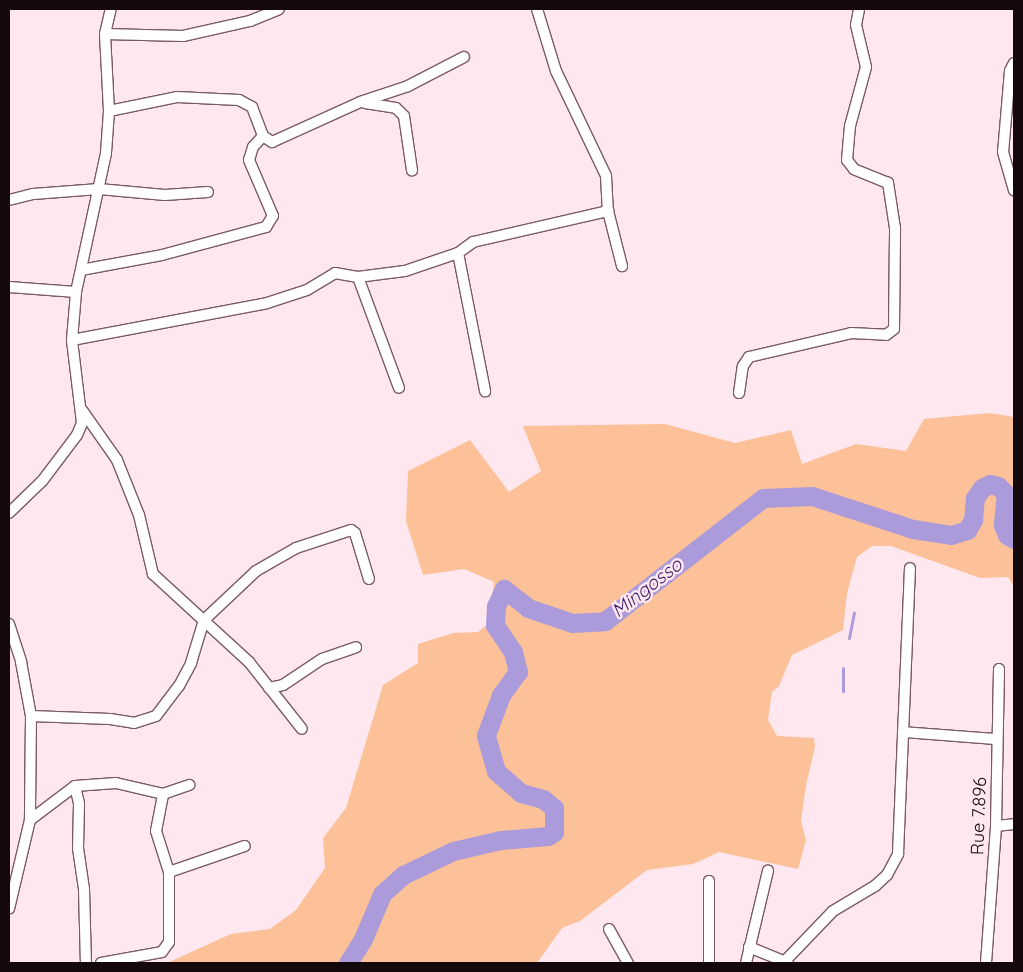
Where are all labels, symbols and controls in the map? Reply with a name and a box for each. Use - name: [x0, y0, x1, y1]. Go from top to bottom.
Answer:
- water label: Mingosso: [607, 553, 687, 623]
- street label: Rue 7.896: [967, 777, 991, 855]

